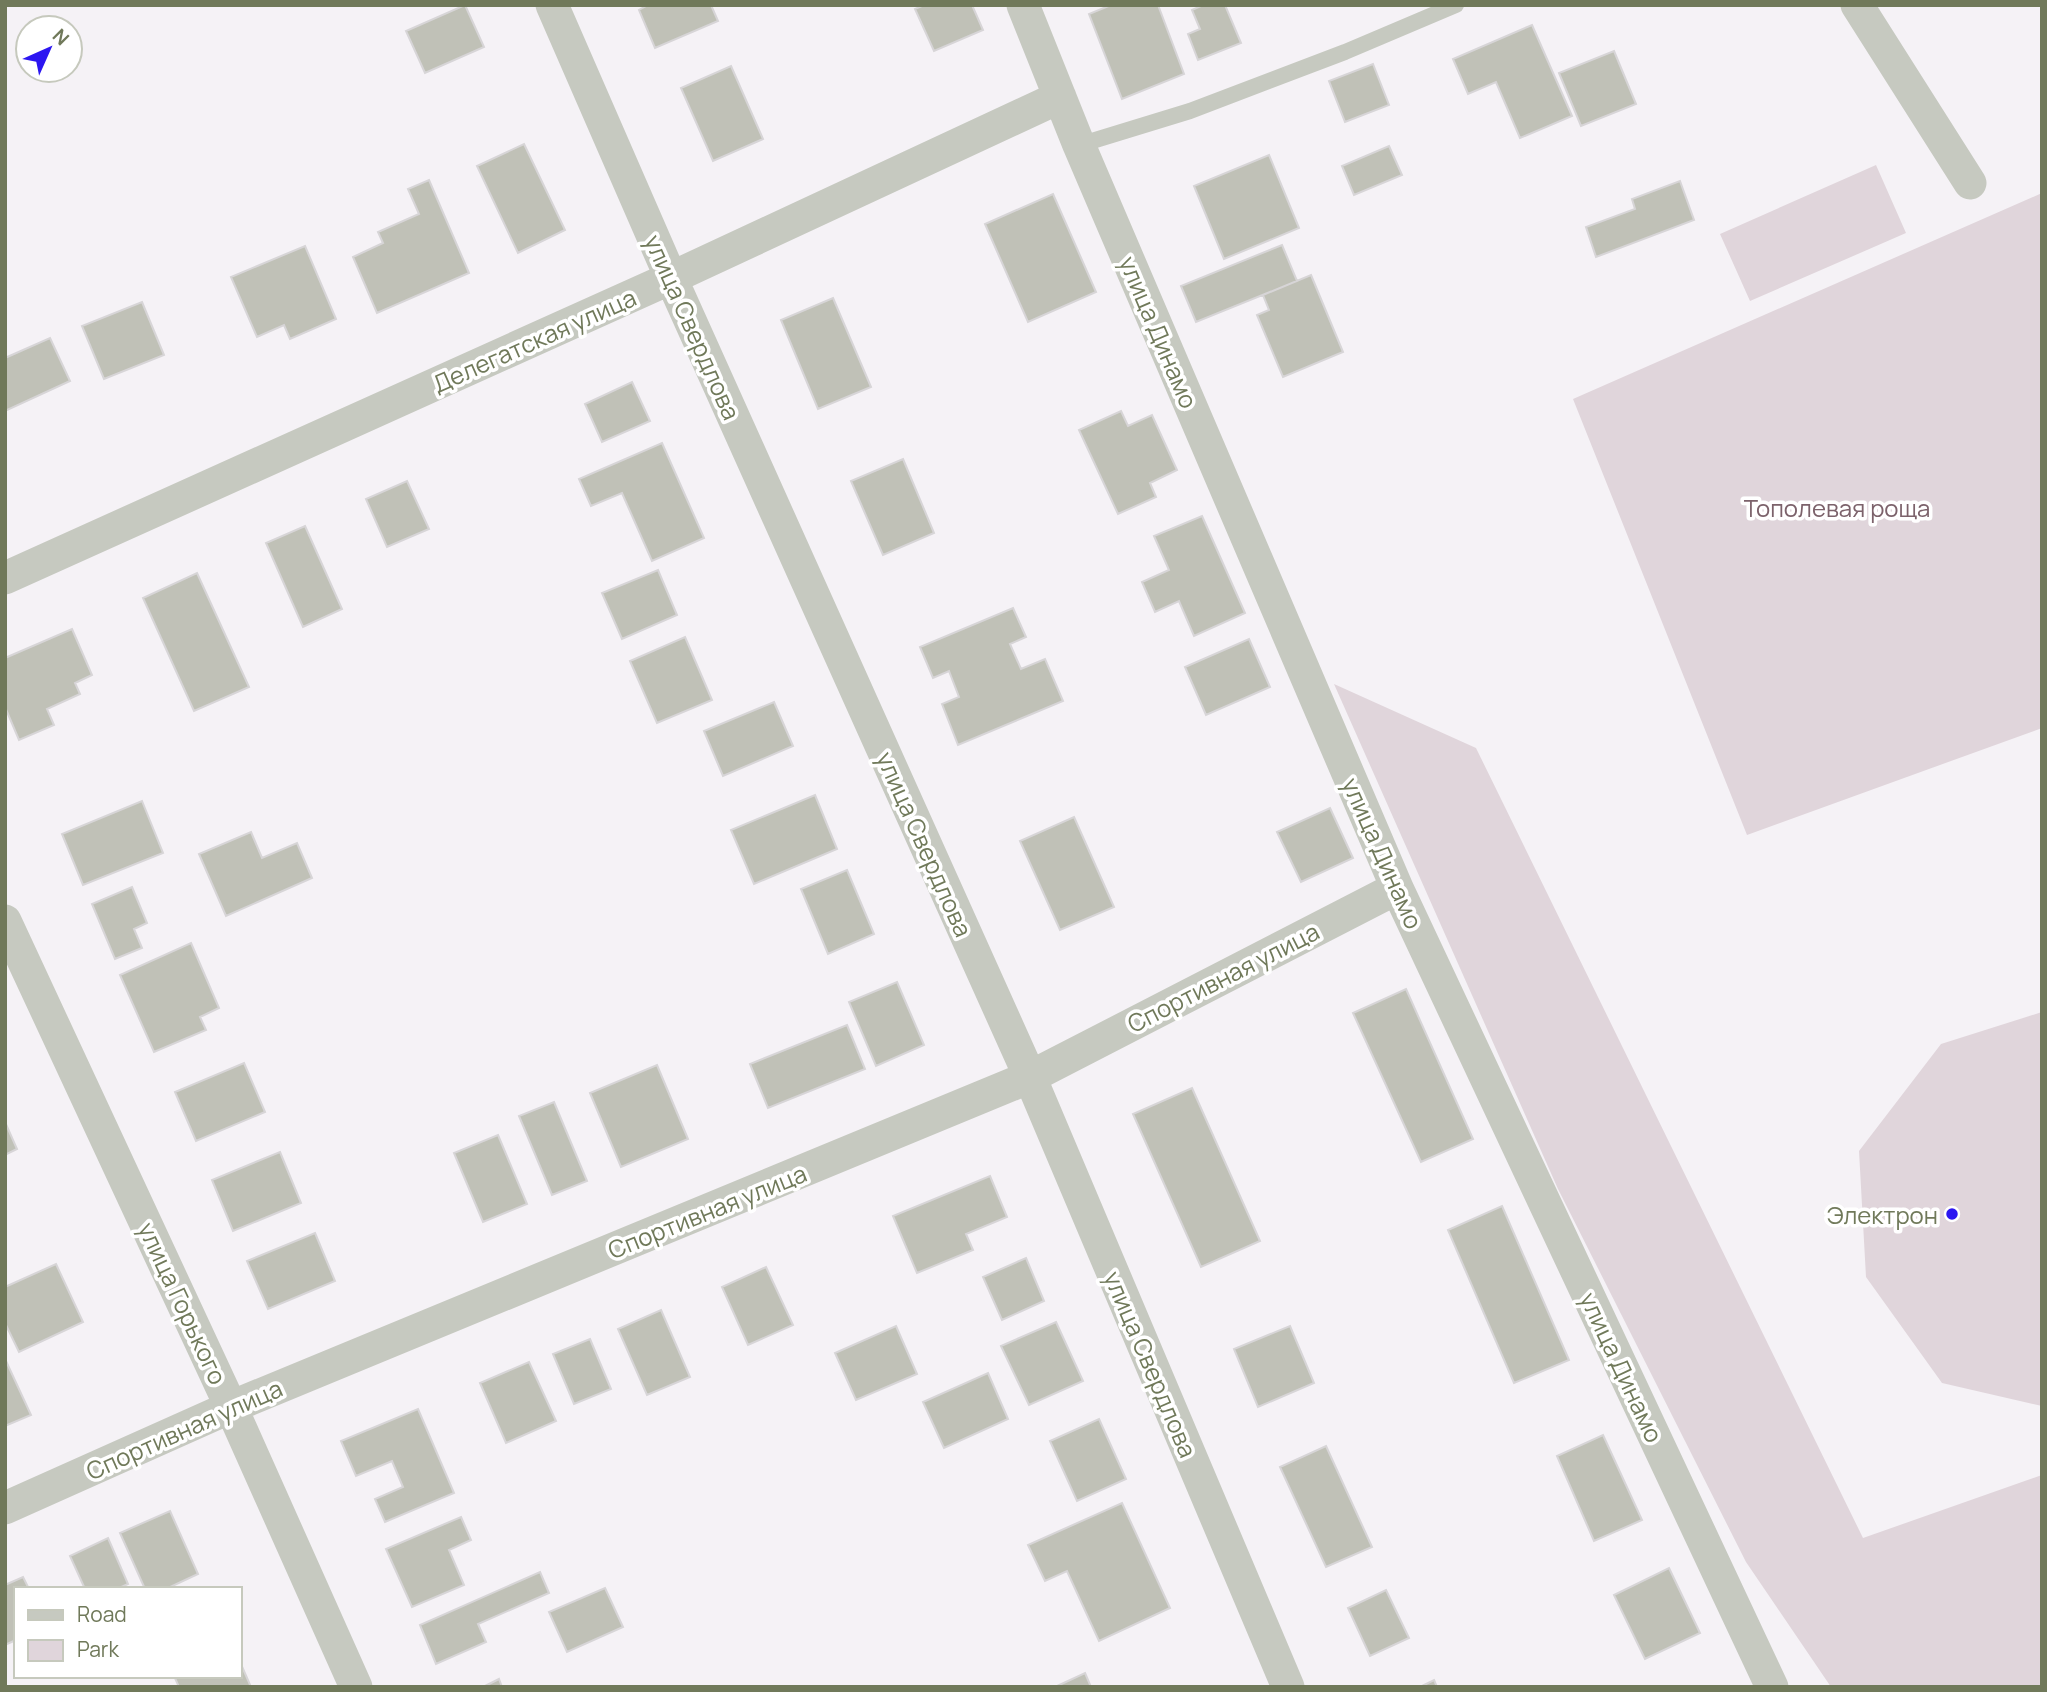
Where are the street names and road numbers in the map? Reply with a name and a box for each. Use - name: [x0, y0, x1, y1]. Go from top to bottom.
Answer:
- street label: улица Свердлова: [637, 229, 749, 425]
- street label: улица Динамо: [1112, 251, 1206, 413]
- street label: Делегатская улица: [427, 280, 641, 400]
- street label: улица Свердлова: [869, 746, 981, 942]
- street label: улица Динамо: [1335, 772, 1431, 934]
- street label: Спортивная улица: [1121, 914, 1325, 1040]
- street label: Спортивная улица: [603, 1156, 811, 1266]
- street label: улица Горького: [131, 1216, 235, 1390]
- street label: улица Свердлова: [1097, 1266, 1205, 1462]
- street label: улица Динамо: [1573, 1286, 1671, 1448]
- street label: Спортивная улица: [81, 1371, 287, 1487]

